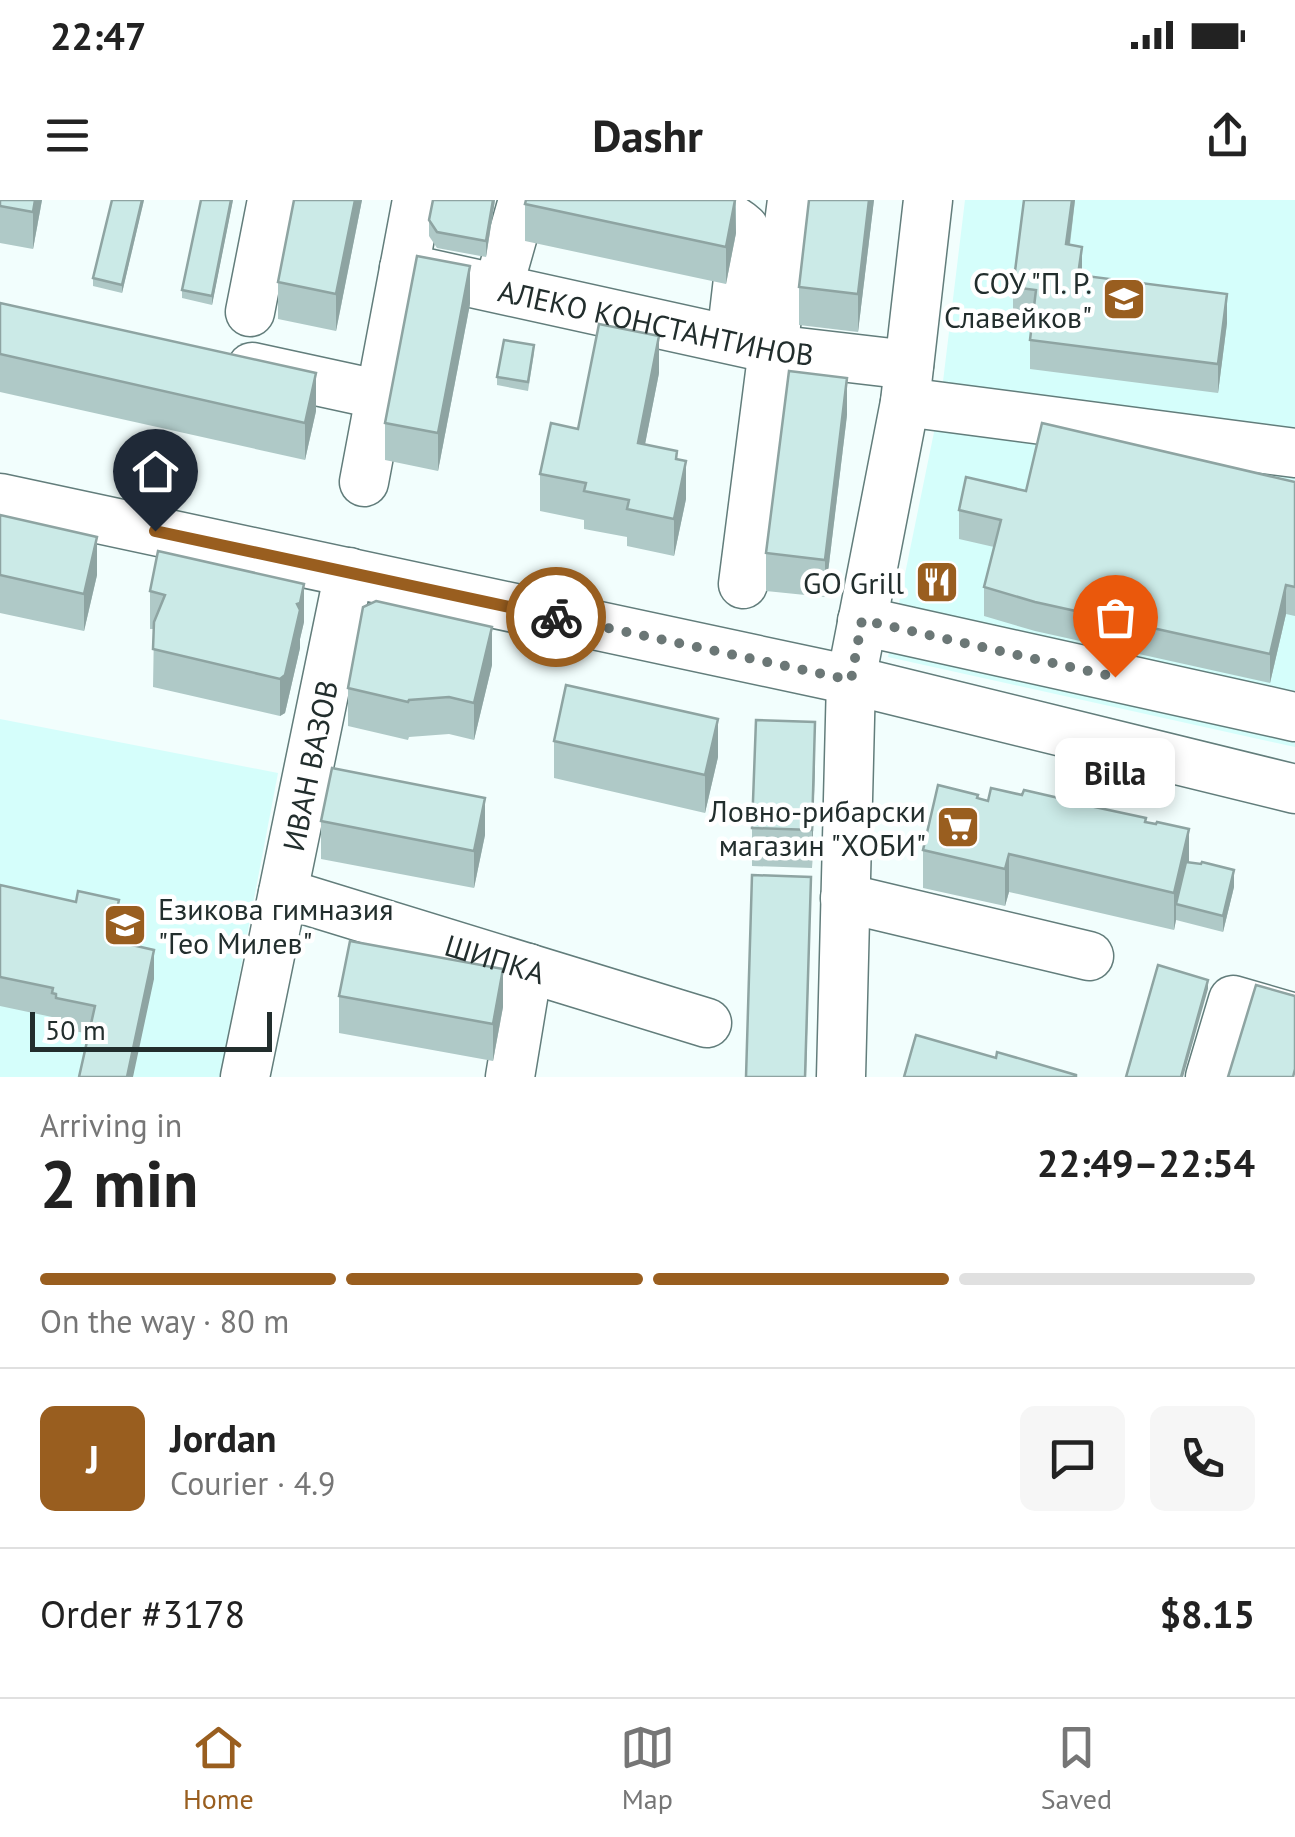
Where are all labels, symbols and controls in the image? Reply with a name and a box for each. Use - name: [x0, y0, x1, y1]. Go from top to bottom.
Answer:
- text: 22:47: [50, 11, 146, 60]
- text: Dashr: [592, 106, 703, 164]
- icon: menu: [40, 108, 95, 163]
- icon: share: [1200, 108, 1255, 163]
- place label: СОУ "П. Р. Славейков": [944, 263, 1092, 336]
- street label: АЛЕКО КОНСТАНТИНОВ: [495, 270, 816, 373]
- school or university icon: СОУ "П. Р. Славейков": [1101, 276, 1147, 322]
- pin: [113, 429, 198, 532]
- icon: home: [128, 444, 183, 499]
- restaurant icon: GO Grill: [914, 559, 960, 605]
- place label: GO Grill: [803, 563, 904, 602]
- courier: [506, 567, 606, 667]
- pin: [1073, 575, 1158, 678]
- icon: bike: [529, 590, 584, 645]
- icon: bag: [1088, 590, 1143, 645]
- street label: ИВАН ВАЗОВ: [273, 677, 346, 854]
- callout: Billa: [1055, 737, 1175, 807]
- text: Billa: [1084, 752, 1146, 794]
- place label: Ловно-рибарски магазин "ХОБИ": [708, 791, 926, 864]
- supermarket icon: Ловно-рибарски магазин "ХОБИ": [935, 804, 981, 850]
- place label: Езикова гимназия "Гео Милев": [158, 889, 393, 962]
- school or university icon: Езикова гимназия "Гео Милев": [102, 902, 148, 948]
- street label: ШИПКА: [441, 924, 550, 992]
- scale bar: [30, 1007, 272, 1051]
- text: 50 m: [45, 1011, 106, 1048]
- text: Arriving in: [40, 1104, 182, 1146]
- text: 22:49–22:54: [1037, 1138, 1255, 1187]
- text: 2 min: [40, 1141, 199, 1225]
- text: On the way · 80 m: [40, 1300, 289, 1342]
- button: chat: [1020, 1406, 1125, 1511]
- button: phone: [1150, 1406, 1255, 1511]
- text: Jordan: [170, 1413, 276, 1462]
- text: J: [86, 1434, 99, 1483]
- text: Courier · 4.9: [170, 1462, 336, 1504]
- text: Order #3178: [40, 1589, 245, 1638]
- text: $8.15: [1159, 1589, 1255, 1638]
- tab: Home: [183, 1720, 254, 1817]
- tab: Map: [620, 1720, 675, 1817]
- tab: Saved: [1041, 1720, 1112, 1817]

